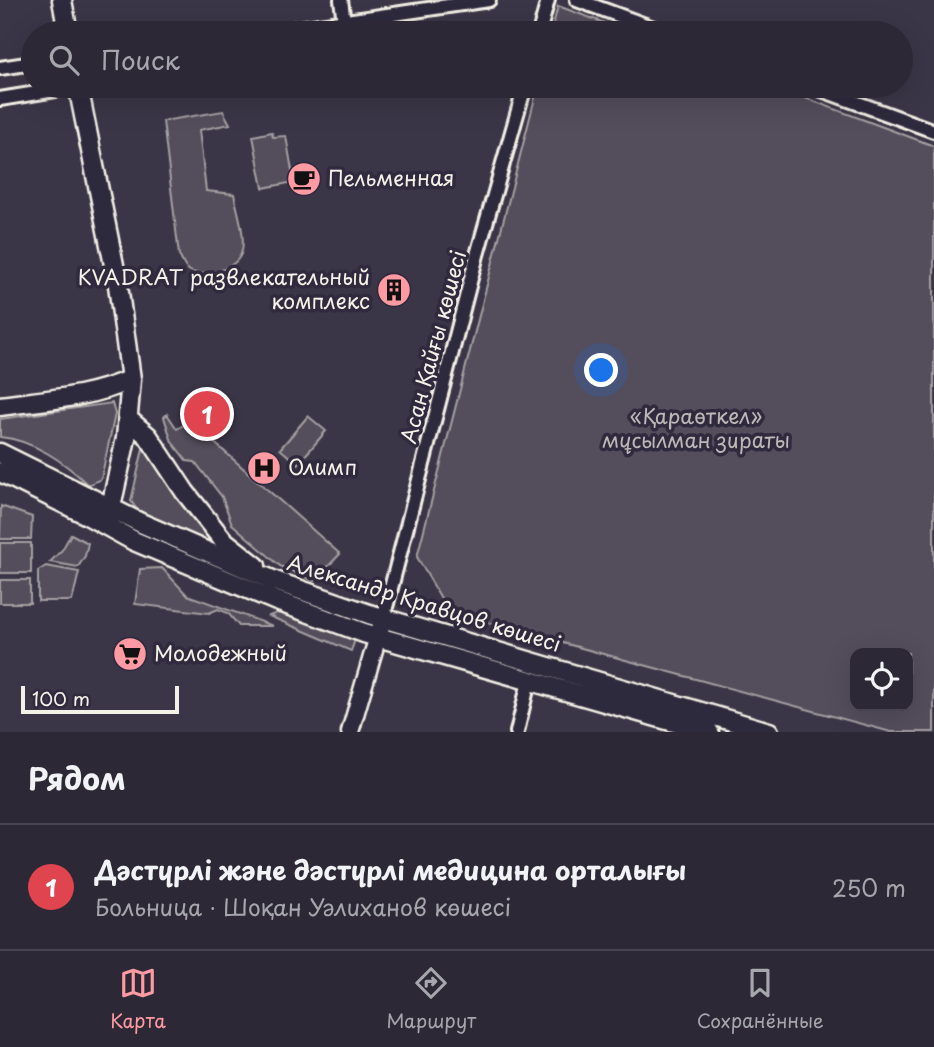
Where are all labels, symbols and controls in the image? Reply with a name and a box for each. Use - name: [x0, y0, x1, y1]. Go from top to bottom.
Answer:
- search box: [21, 21, 913, 98]
- text: Поиск: [101, 40, 180, 79]
- icon: search: [45, 41, 83, 79]
- cafe icon: Пельменная: [285, 160, 323, 198]
- place label: Пельменная: [328, 161, 454, 193]
- street label: Асан Қайғы көшесі: [391, 246, 473, 447]
- place label: KVADRAT развлекательный комплекс: [78, 260, 370, 316]
- building icon: KVADRAT развлекательный комплекс: [375, 271, 413, 309]
- your location: [584, 353, 618, 387]
- pin: 1: [184, 388, 230, 440]
- park label: «Қараөткел» мұсылман зираты: [602, 399, 790, 455]
- hospital icon: Олимп: [245, 449, 283, 487]
- place label: Олимп: [288, 450, 357, 482]
- street label: Александр Кравцов көшесі: [284, 545, 565, 659]
- supermarket icon: Молодежный: [111, 635, 149, 673]
- place label: Молодежный: [154, 636, 287, 668]
- map controls: [850, 648, 913, 711]
- button: locate: [850, 648, 913, 711]
- scale bar: [21, 683, 178, 715]
- text: 100 m: [32, 684, 90, 712]
- text: Рядом: [28, 755, 126, 800]
- text: Дәстүрлі және дәстүрлі медицина орталығы: [95, 850, 686, 889]
- text: 1: [46, 870, 57, 905]
- text: 250 m: [832, 870, 906, 905]
- text: Больница · Шоқан Уәлиханов көшесі: [95, 889, 511, 924]
- tab: Карта: [110, 964, 166, 1034]
- tab: Маршрут: [386, 964, 476, 1034]
- tab: Сохранённые: [697, 964, 824, 1034]

